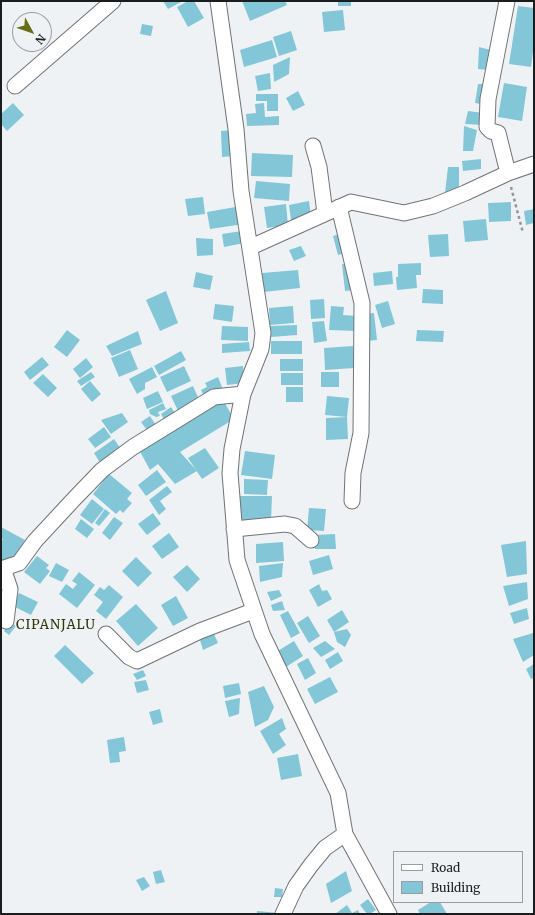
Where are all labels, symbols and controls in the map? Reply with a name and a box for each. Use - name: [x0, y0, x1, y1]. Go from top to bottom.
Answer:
- north arrow: [12, 12, 52, 52]
- text: N: [32, 31, 49, 47]
- district label: CIPANJALU: [16, 617, 96, 633]
- legend: [393, 851, 523, 903]
- text: Road: [431, 860, 460, 875]
- text: Building: [431, 880, 480, 895]

